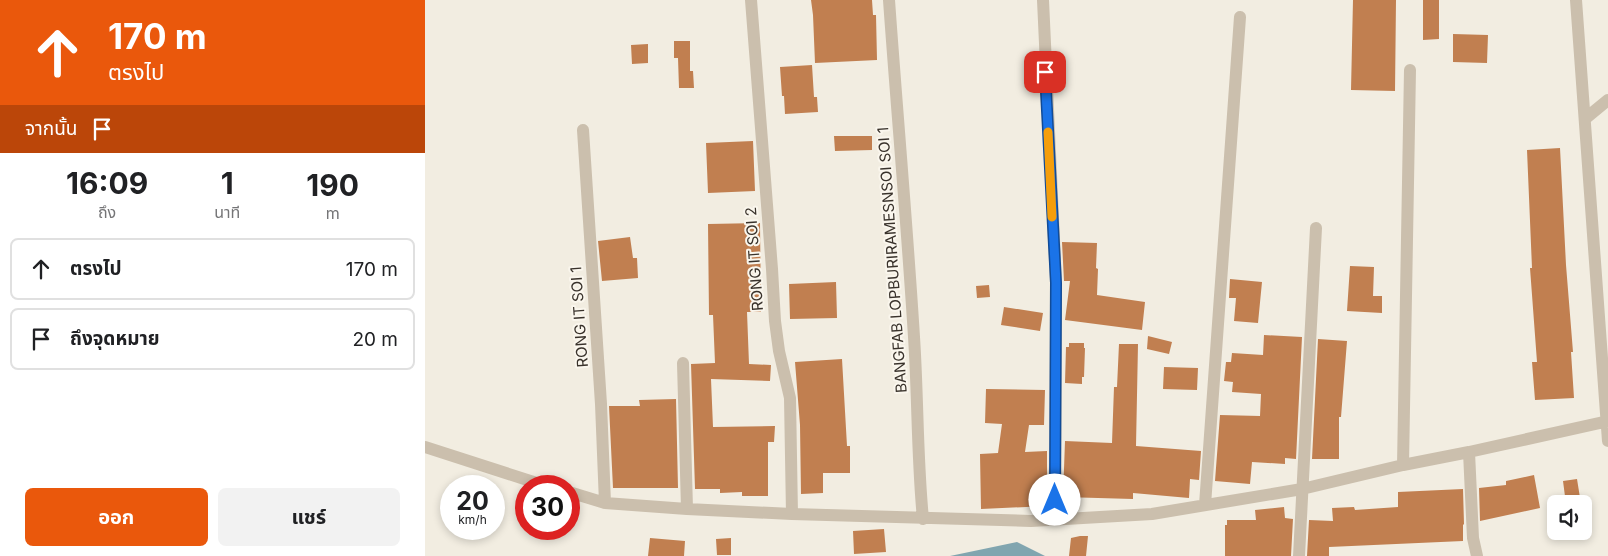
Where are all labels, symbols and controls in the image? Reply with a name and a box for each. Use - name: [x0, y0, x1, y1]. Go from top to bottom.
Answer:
- text: 170 m: [108, 15, 207, 57]
- icon: ahead: [25, 20, 90, 85]
- pin: [1024, 51, 1066, 93]
- icon: arrive: [1031, 58, 1059, 86]
- text: ตรงไป: [108, 59, 164, 85]
- icon: arrive: [88, 115, 116, 143]
- text: จากนั้น: [25, 117, 78, 140]
- street label: BANGFAB LOPBURIRAMESNSOI SOI 1: [873, 126, 911, 394]
- text: 16:09: [66, 165, 148, 201]
- text: 1: [221, 165, 234, 201]
- text: 190: [306, 167, 359, 203]
- text: ถึง: [98, 202, 116, 222]
- text: นาที: [214, 202, 240, 222]
- text: m: [326, 203, 340, 223]
- street label: RONG IT SOI 2: [741, 206, 767, 312]
- icon: ahead: [27, 255, 55, 283]
- text: ตรงไป: [70, 257, 122, 280]
- text: 170 m: [346, 258, 398, 281]
- street label: RONG IT SOI 1: [566, 266, 592, 368]
- icon: arrive: [27, 325, 55, 353]
- text: ถึงจุดหมาย: [70, 327, 160, 350]
- text: 20 m: [352, 328, 398, 351]
- position arrow: [1028, 473, 1080, 525]
- speed limit sign: 30: [515, 475, 580, 540]
- text: 20: [456, 486, 489, 516]
- button: ออก: [25, 488, 208, 546]
- button: แชร์: [218, 488, 400, 546]
- map controls: [1547, 495, 1592, 540]
- button: sound: [1547, 495, 1592, 540]
- text: km/h: [458, 512, 487, 527]

